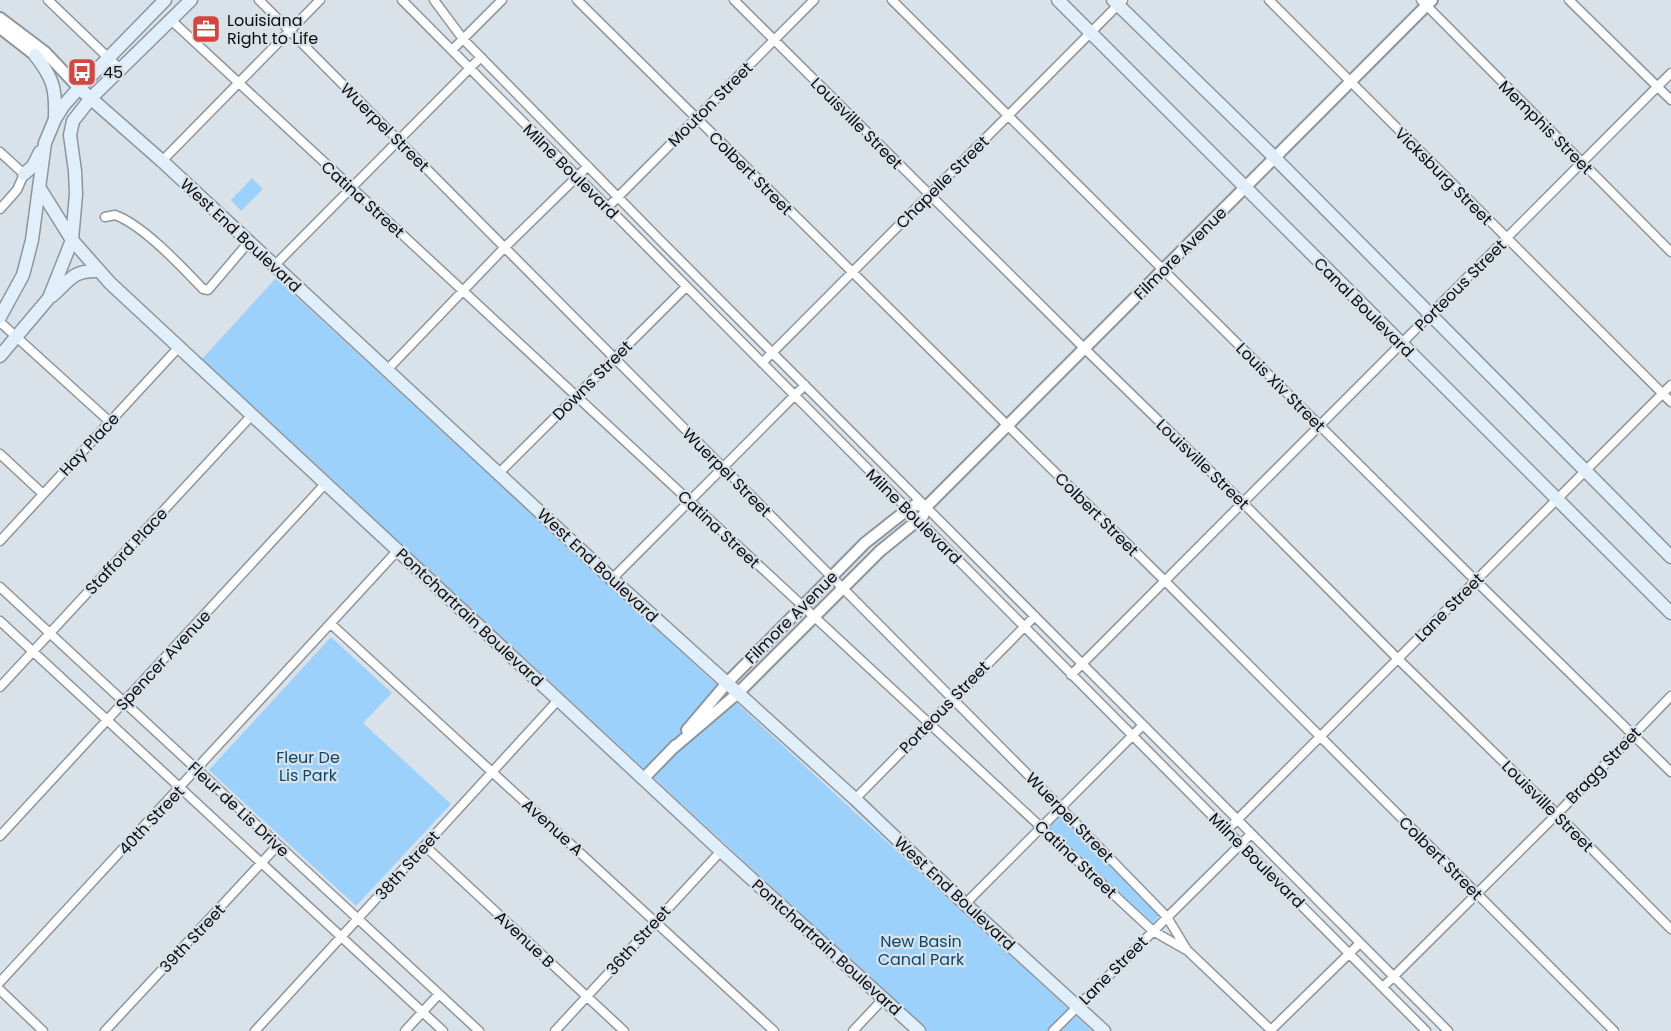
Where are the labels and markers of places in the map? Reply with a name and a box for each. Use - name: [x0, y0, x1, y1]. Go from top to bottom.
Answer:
- place label: Louisiana Right to Life: [227, 9, 318, 50]
- office icon: Louisiana Right to Life: [190, 13, 222, 45]
- bus stop icon: 45: [66, 56, 98, 88]
- place label: 45: [103, 61, 123, 84]

